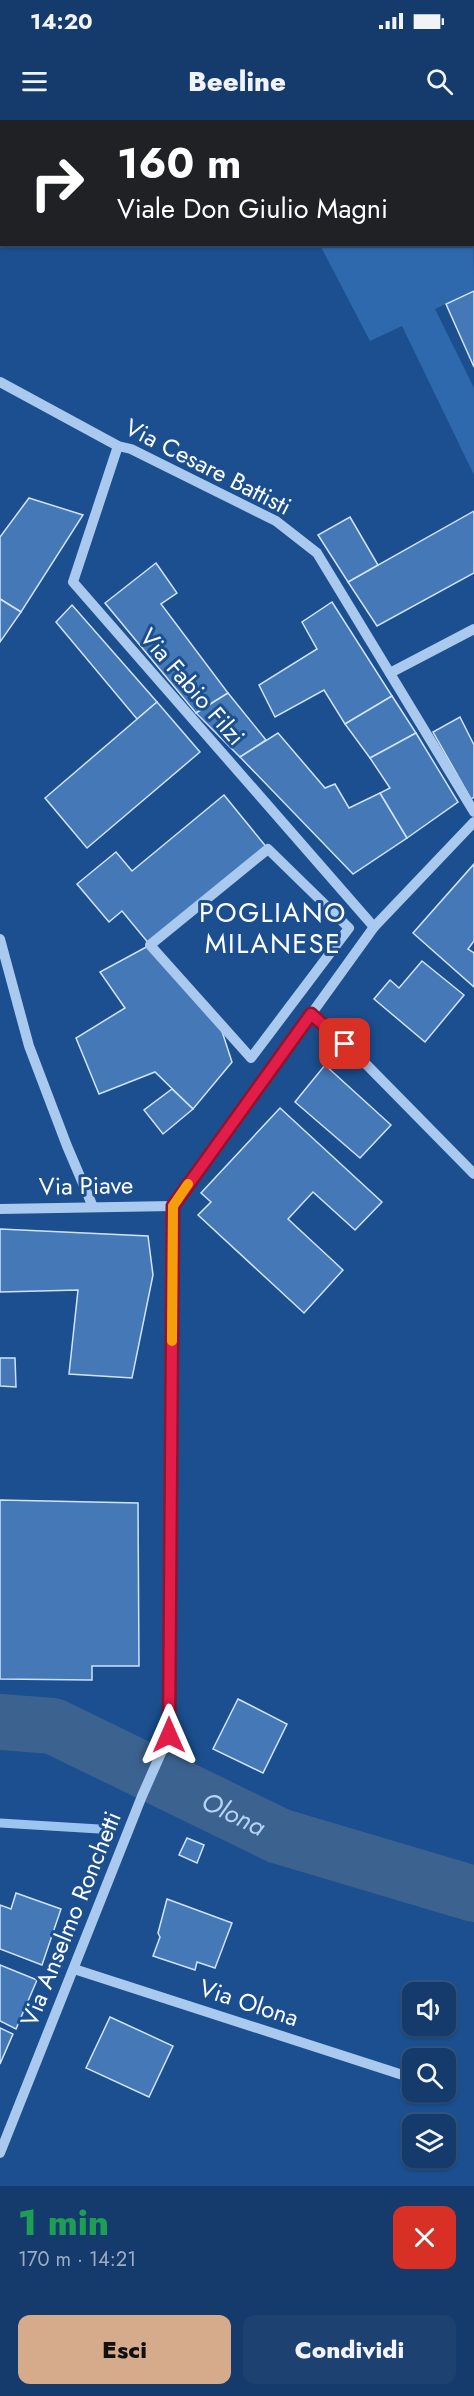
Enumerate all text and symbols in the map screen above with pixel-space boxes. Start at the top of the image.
text: 14:20 [30,5,93,37]
text: Beeline [188,62,286,101]
icon: menu [18,65,51,98]
icon: search [423,65,456,98]
text: 160 m [117,133,241,194]
icon: right [18,144,96,222]
text: Viale Don Giulio Magni [117,189,388,228]
street label: Via Cesare Battisti [119,410,298,524]
street label: Via Fabio Filzi [132,621,253,753]
district label: POGLIANO MILANESE [199,893,347,963]
pin [319,1018,370,1069]
icon: arrive [328,1027,361,1060]
street label: Via Piave [39,1167,133,1204]
position arrow [137,1703,201,1767]
water label: Olona [195,1782,273,1846]
street label: Via Anselmo Ronchetti [11,1806,130,2032]
street label: Via Olona [195,1970,303,2035]
map controls [402,1982,456,2168]
button: sound [402,1982,456,2036]
button: search [402,2048,456,2102]
button: layers [402,2114,456,2168]
text: 1 min [18,2196,109,2248]
button: close [393,2206,456,2269]
text: 170 m · 14:21 [18,2245,136,2274]
button: Esci [18,2315,231,2384]
button: Condividi [243,2315,456,2384]

